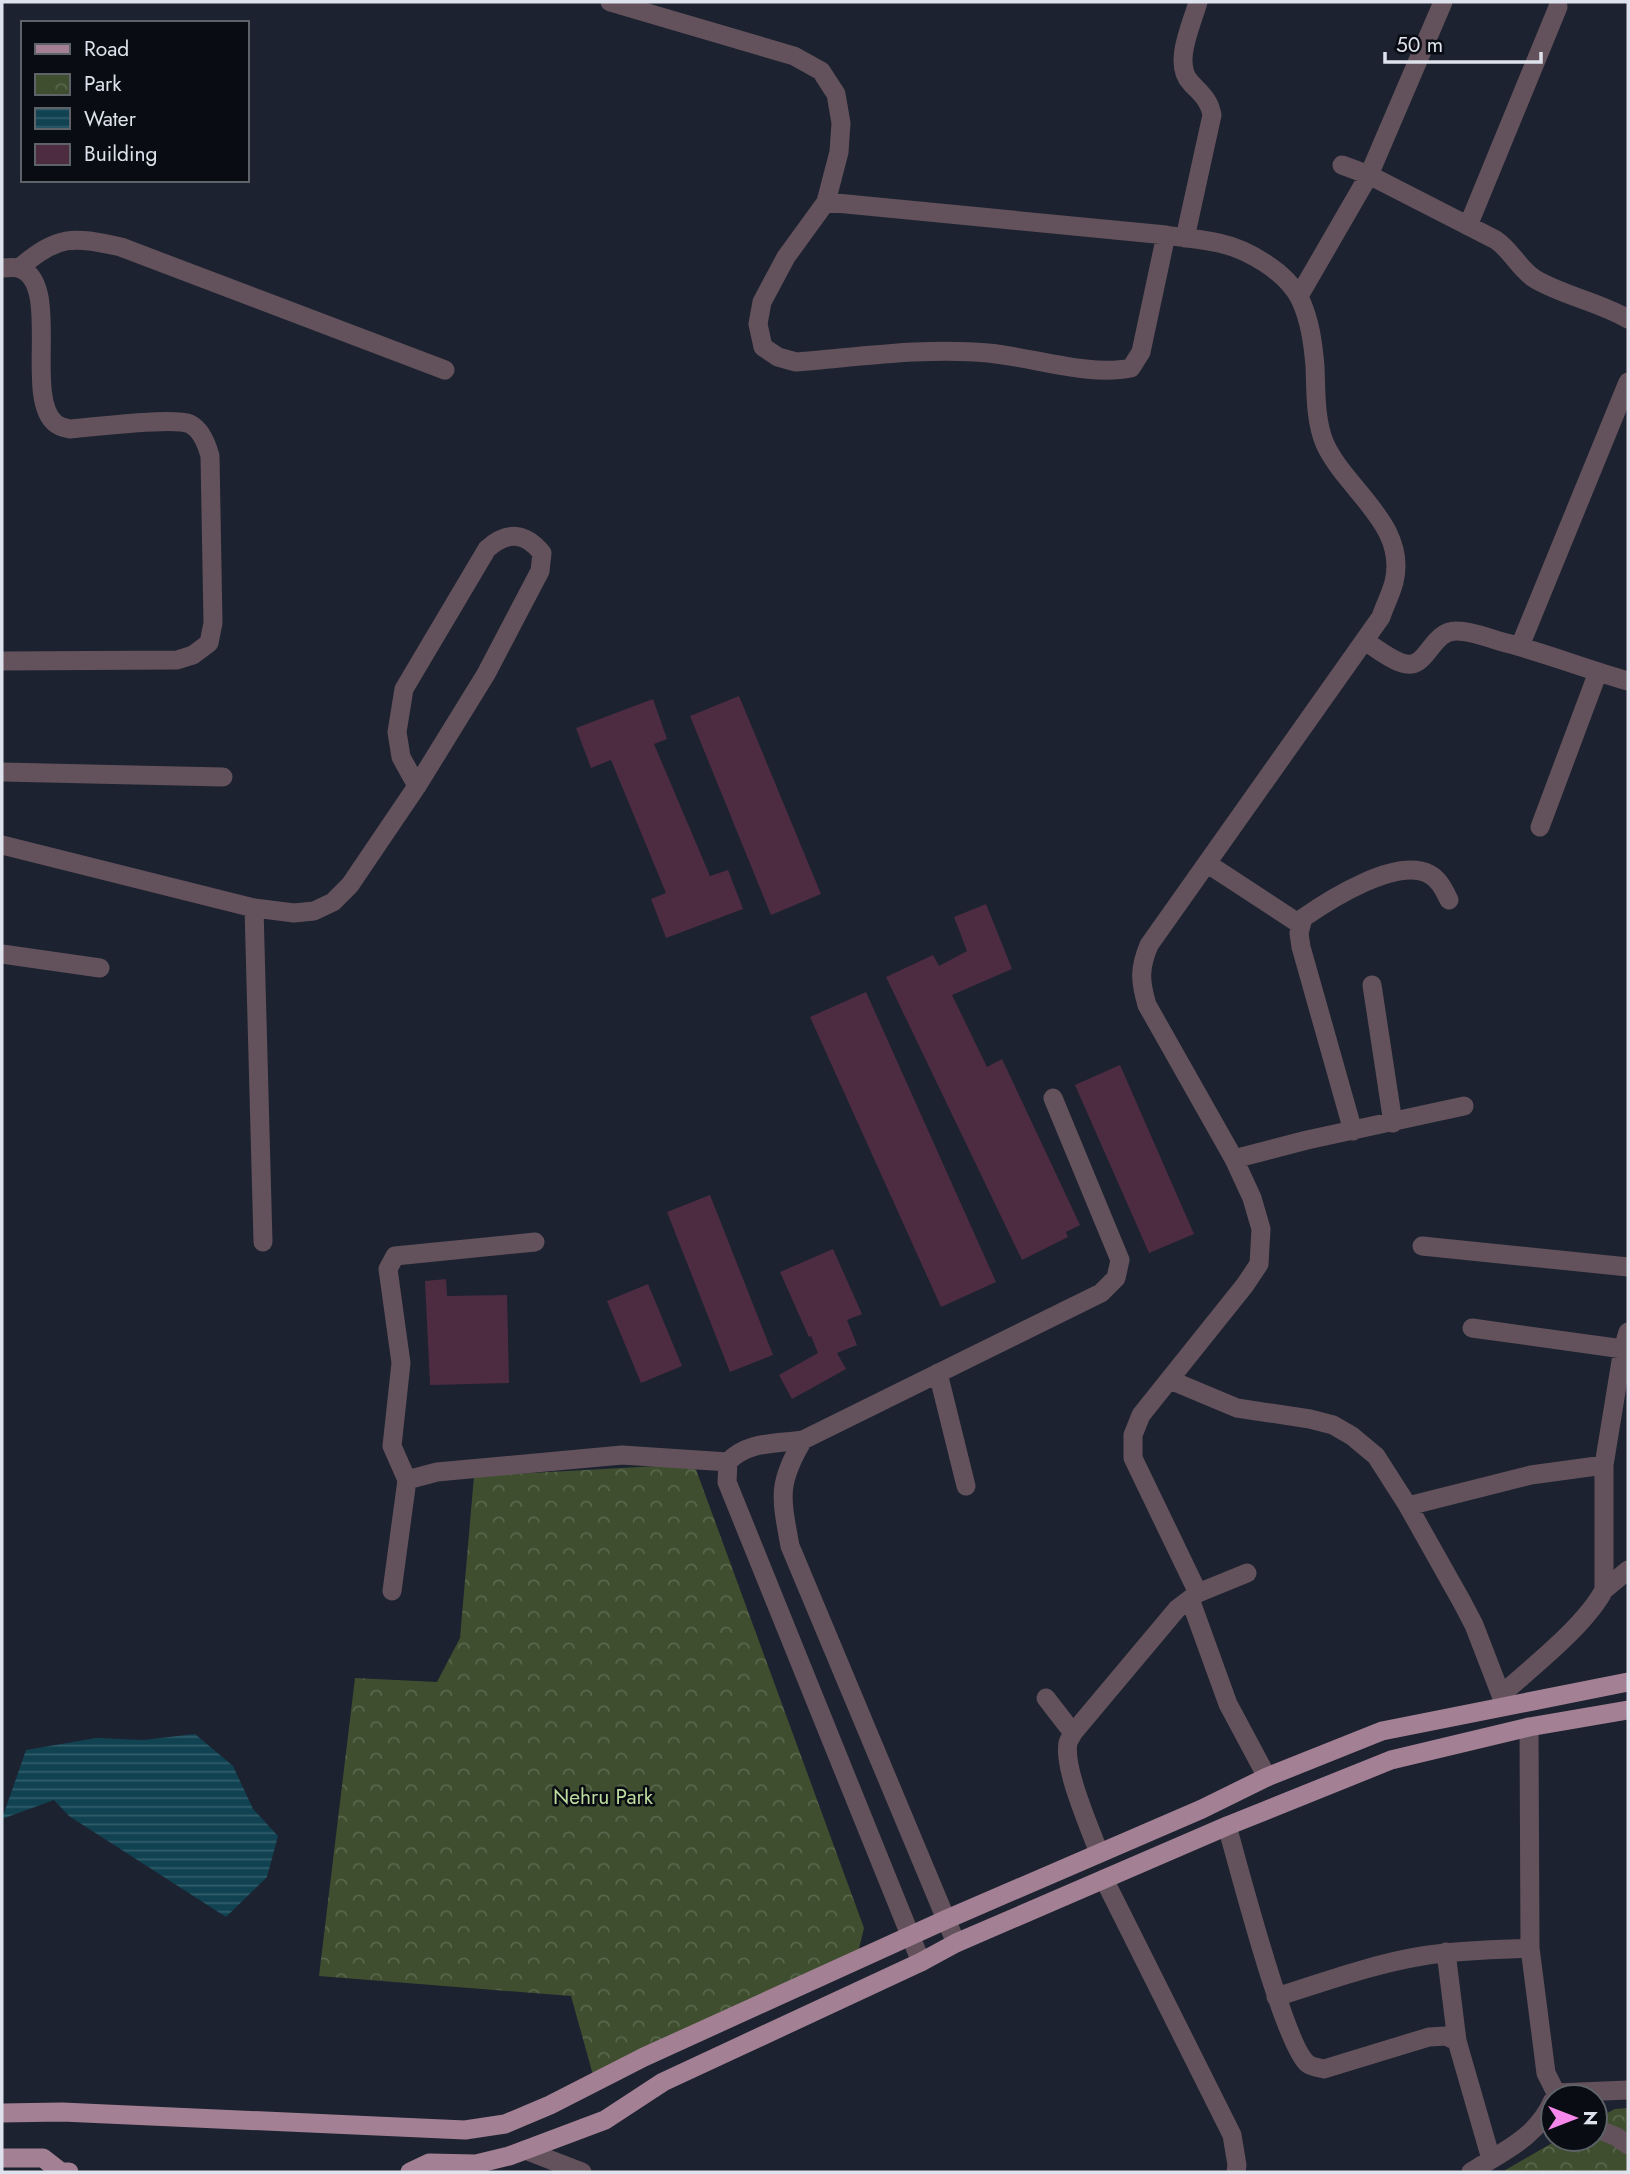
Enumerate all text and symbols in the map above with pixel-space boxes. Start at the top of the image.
legend [21,21,248,182]
scale bar [1385,21,1541,65]
text: 50 m [1396,30,1443,60]
text: Road [84,34,129,64]
text: Park [84,69,122,99]
text: Water [84,104,137,134]
text: Building [84,139,157,169]
park label: Nehru Park [553,1782,654,1812]
north arrow [1539,2083,1609,2153]
text: N [1577,2110,1604,2126]

